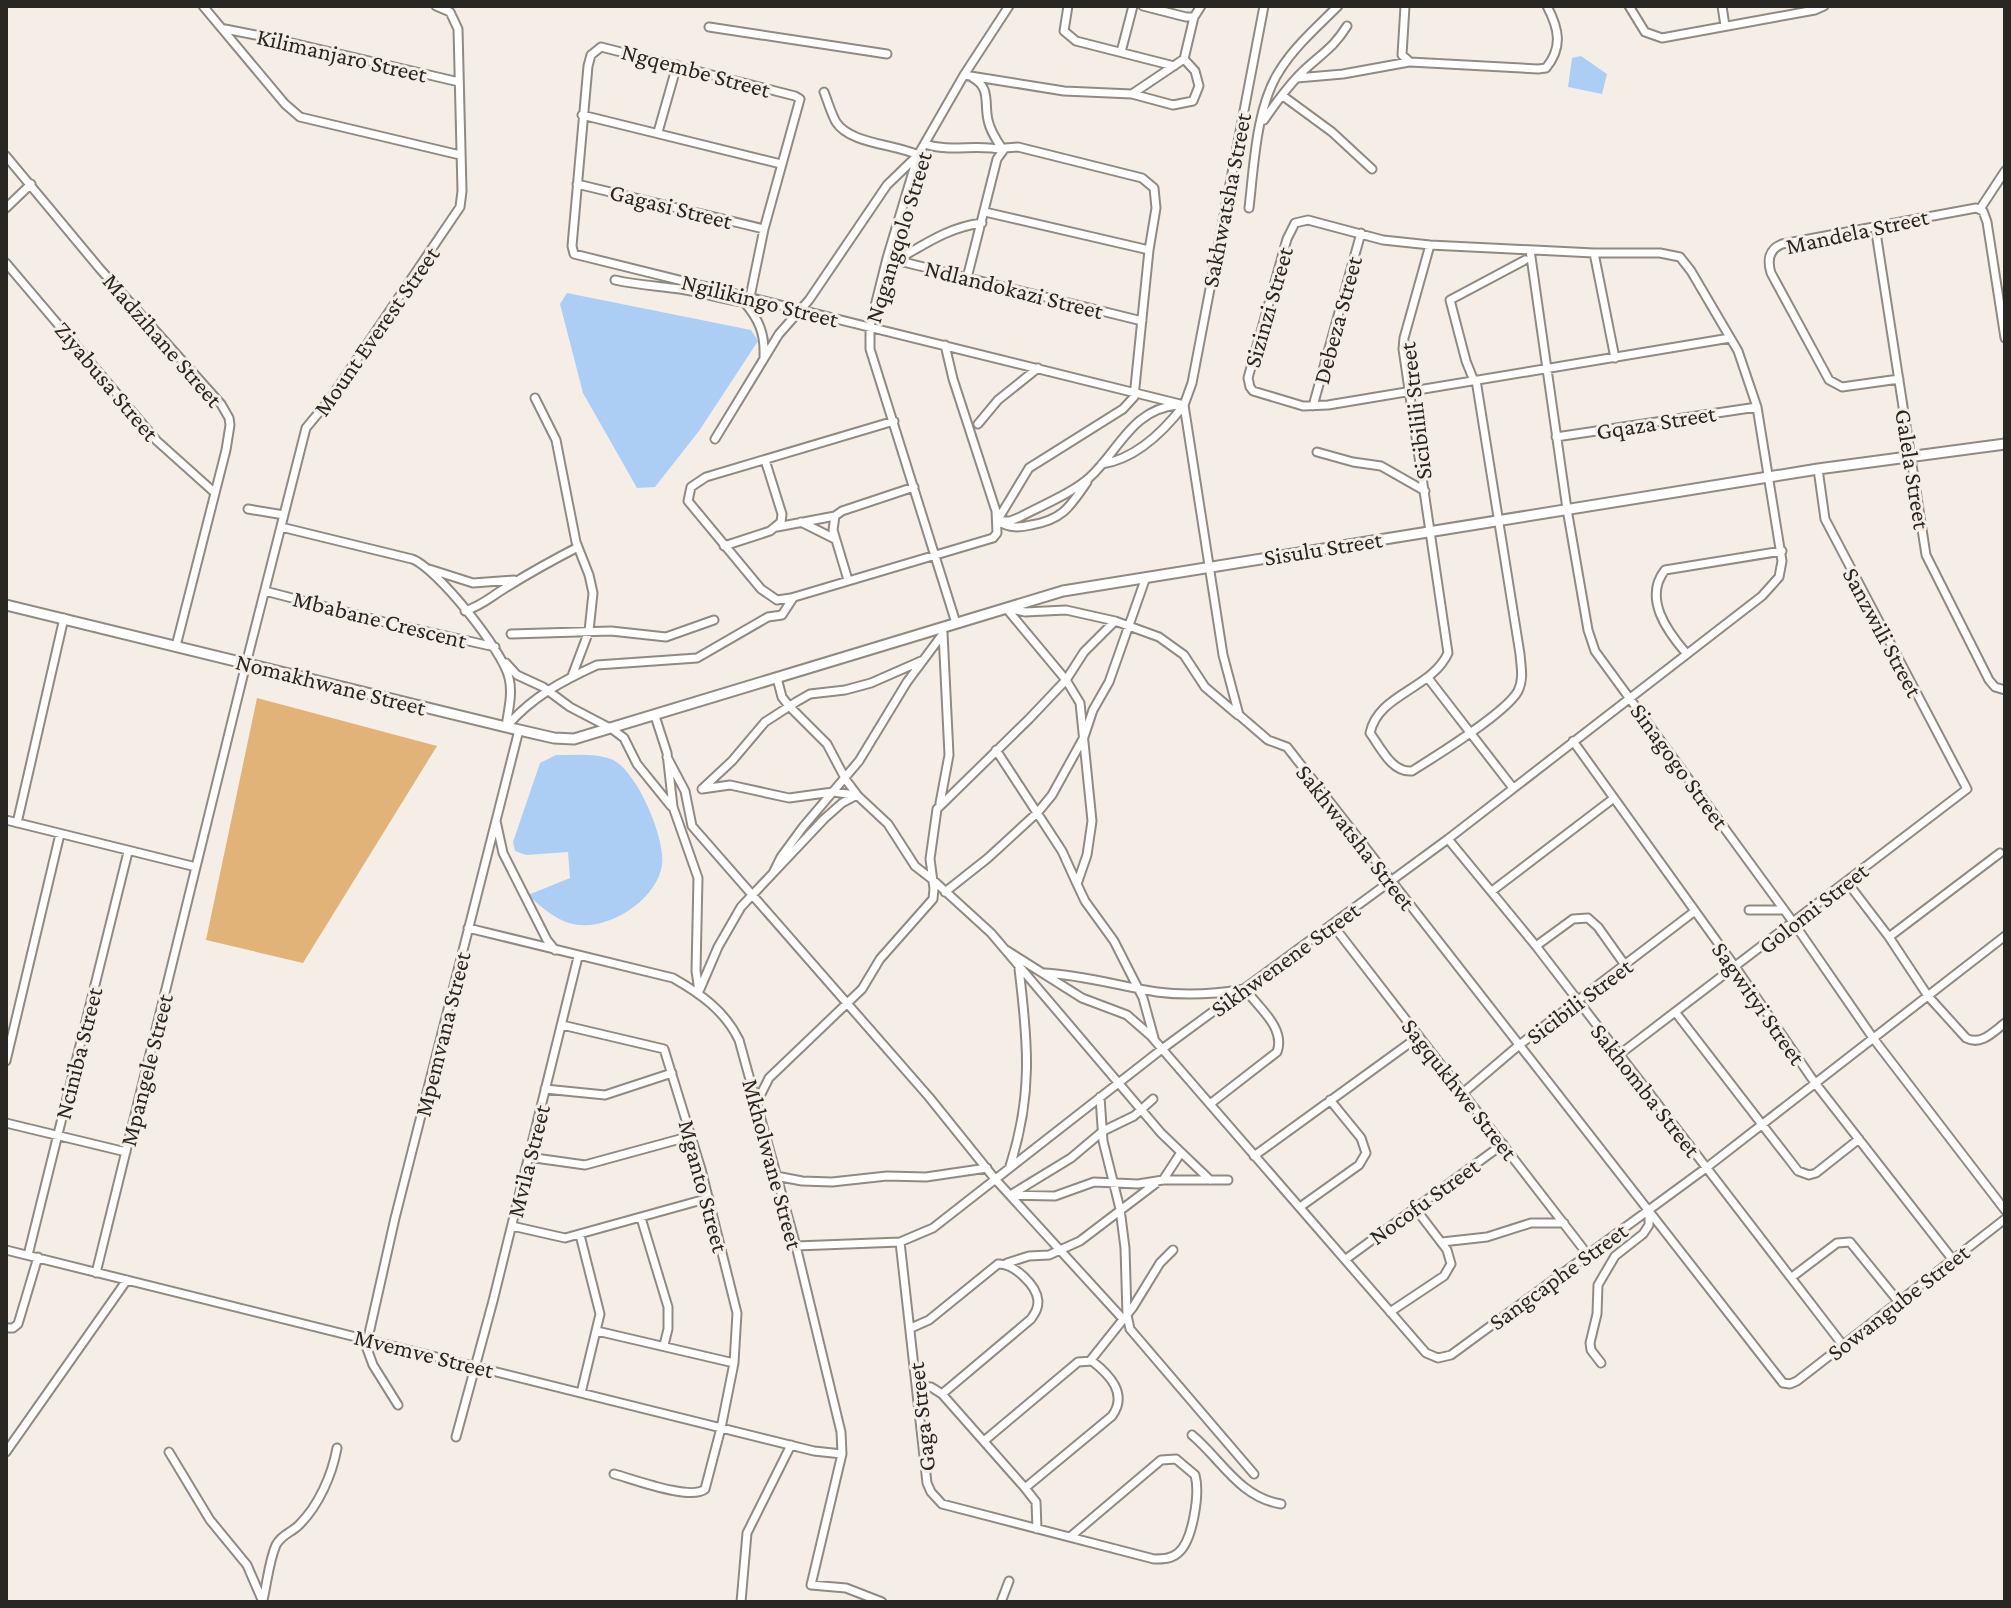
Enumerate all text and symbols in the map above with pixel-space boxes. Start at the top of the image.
street label: Kilimanjaro Street [254,22,431,88]
street label: Ngqembe Street [619,37,774,103]
street label: Sakhwatsha Street [1196,109,1256,289]
street label: Nqgangqolo Street [859,147,937,326]
street label: Gagasi Street [607,178,736,235]
street label: Mandela Street [1783,202,1932,259]
street label: Mount Everest Street [307,240,445,421]
street label: Sizinzi Street [1238,243,1298,370]
street label: Debeza Street [1307,252,1367,387]
street label: Ndlandokazi Street [922,254,1107,324]
street label: Ngilikingo Street [679,267,842,333]
street label: Madzihane Street [98,268,229,413]
street label: Ziyabusa Street [49,316,165,447]
street label: Sicibilili Street [1393,340,1437,481]
street label: Gqaza Street [1594,399,1719,445]
street label: Galela Street [1890,407,1936,532]
street label: Sisulu Street [1262,525,1385,571]
street label: Sanzwili Street [1838,563,1929,702]
street label: Mbabane Crescent [290,584,471,654]
street label: Nomakhwane Street [233,647,430,721]
street label: Sinagogo Street [1625,698,1735,835]
street label: Sakhwatsha Street [1291,759,1422,916]
street label: Golomi Street [1753,856,1874,959]
street label: Sikhwenene Street [1205,895,1366,1022]
street label: Sagwityi Street [1707,936,1812,1071]
street label: Mpemvana Street [408,948,476,1119]
street label: Sicibili Street [1521,952,1638,1050]
street label: Nciniba Street [49,983,108,1122]
street label: Mpangele Street [114,990,178,1149]
street label: Sagqukhwe Street [1396,1013,1524,1166]
street label: Sakhomba Street [1585,1018,1707,1163]
street label: Mkholwane Street [737,1076,809,1253]
street label: Mvila Street [501,1101,555,1220]
street label: Mganto Street [673,1117,735,1256]
street label: Nocofu Street [1364,1151,1485,1250]
street label: Sangcaphe Street [1484,1216,1633,1335]
street label: Sowangube Street [1822,1238,1975,1366]
street label: Mvemve Street [352,1323,498,1384]
street label: Gaga Street [902,1360,940,1473]

